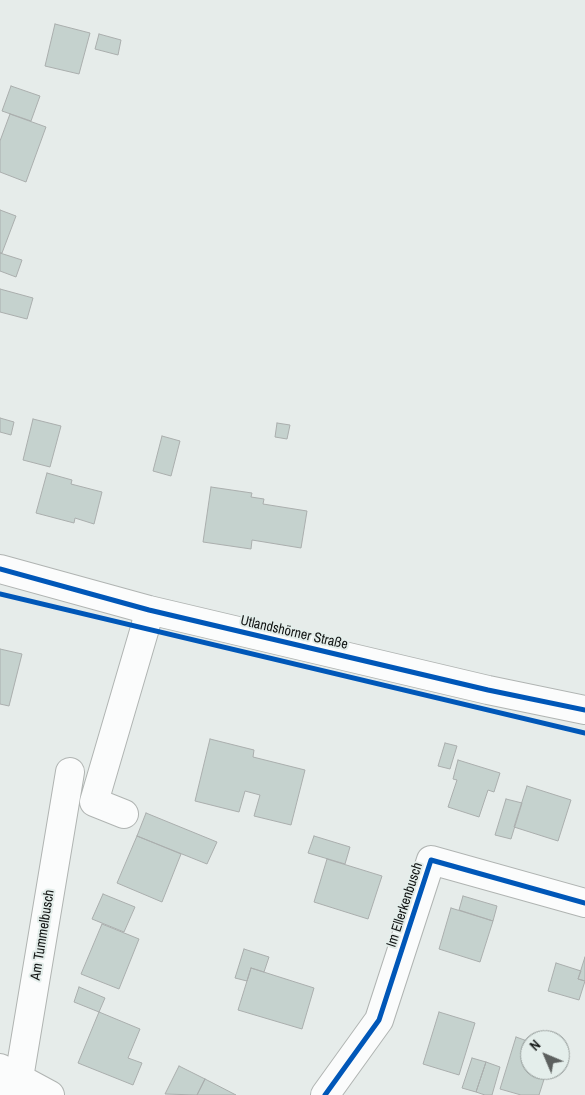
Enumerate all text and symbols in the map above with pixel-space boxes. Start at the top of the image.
street label: Utlandshörner Straße [239,612,349,654]
street label: Im Ellerkenbusch [383,861,427,949]
street label: Am Tummelbusch [28,888,58,982]
north arrow [520,1030,570,1080]
text: N [526,1036,544,1054]

